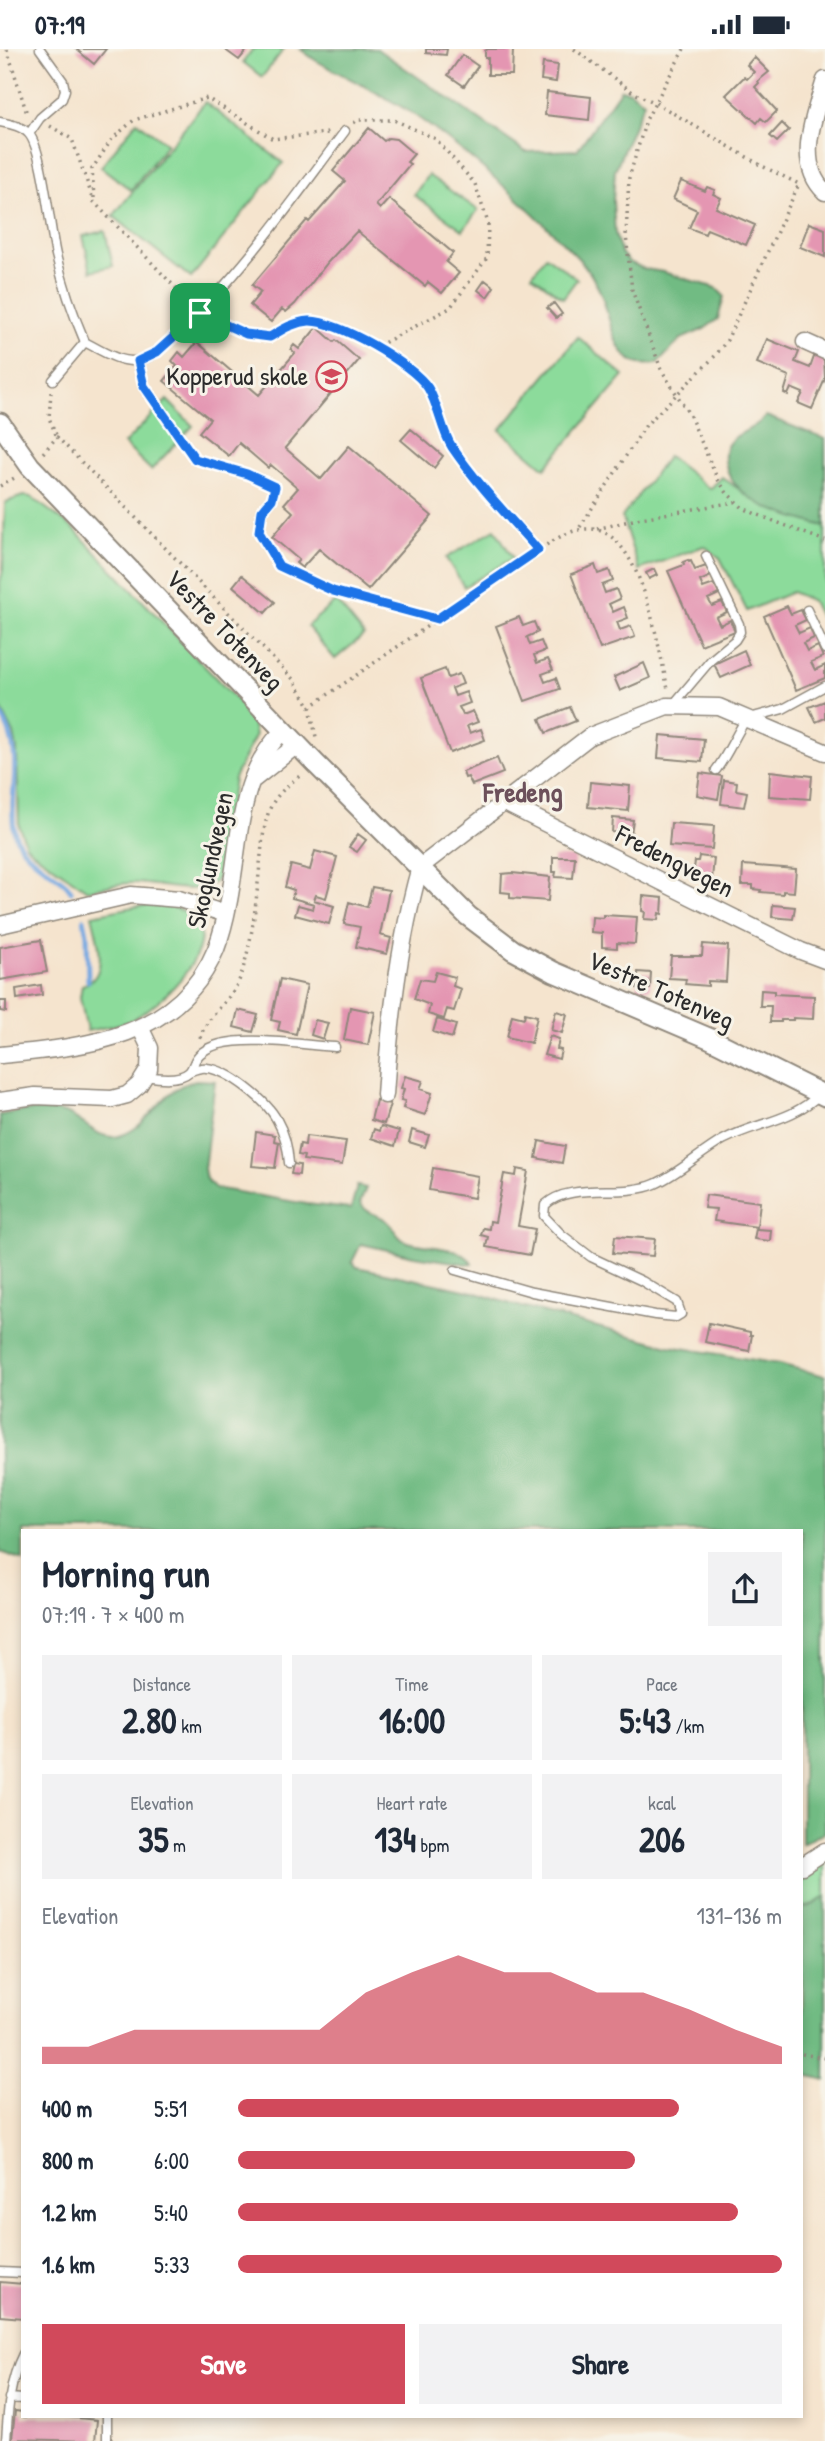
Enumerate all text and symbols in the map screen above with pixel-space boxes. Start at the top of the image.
text: 07:19 [35,7,85,42]
pin [170,283,230,343]
icon: arrive [181,294,219,332]
place label: Kopperud skole [166,358,308,393]
school or university icon: Kopperud skole [314,359,348,393]
street label: Vestre Totenveg [158,561,292,698]
district label: Fredeng [482,773,563,812]
street label: Skoglundvegen [178,789,241,931]
street label: Fredengvegen [609,815,740,905]
street label: Vestre Totenveg [583,942,740,1037]
text: Morning run [42,1547,210,1599]
button: share [708,1552,782,1626]
text: 07:19 · 7 × 400 m [42,1599,184,1630]
text: Distance [133,1671,191,1697]
text: Time [395,1671,429,1697]
text: Pace [646,1671,678,1697]
text: 2.80 [122,1697,177,1744]
text: 16:00 [379,1697,445,1744]
text: 5:43 [620,1697,671,1744]
text: km [177,1713,202,1739]
text: /km [671,1713,704,1739]
text: Elevation [130,1790,194,1816]
text: Heart rate [377,1790,447,1816]
text: kcal [648,1790,676,1816]
text: 35 [138,1816,169,1863]
text: 134 [375,1816,416,1863]
text: 206 [639,1816,685,1863]
text: m [169,1832,186,1858]
text: bpm [416,1832,449,1858]
text: Elevation [42,1900,118,1931]
text: 131–136 m [697,1900,782,1931]
text: 400 m [42,2093,92,2124]
text: 5:51 [154,2093,187,2124]
text: 800 m [42,2145,94,2176]
text: 6:00 [154,2145,189,2176]
text: 1.2 km [42,2197,97,2228]
text: 5:40 [154,2197,188,2228]
text: 1.6 km [42,2249,95,2280]
text: 5:33 [154,2249,190,2280]
button: Save [42,2324,405,2404]
button: Share [419,2324,782,2404]

